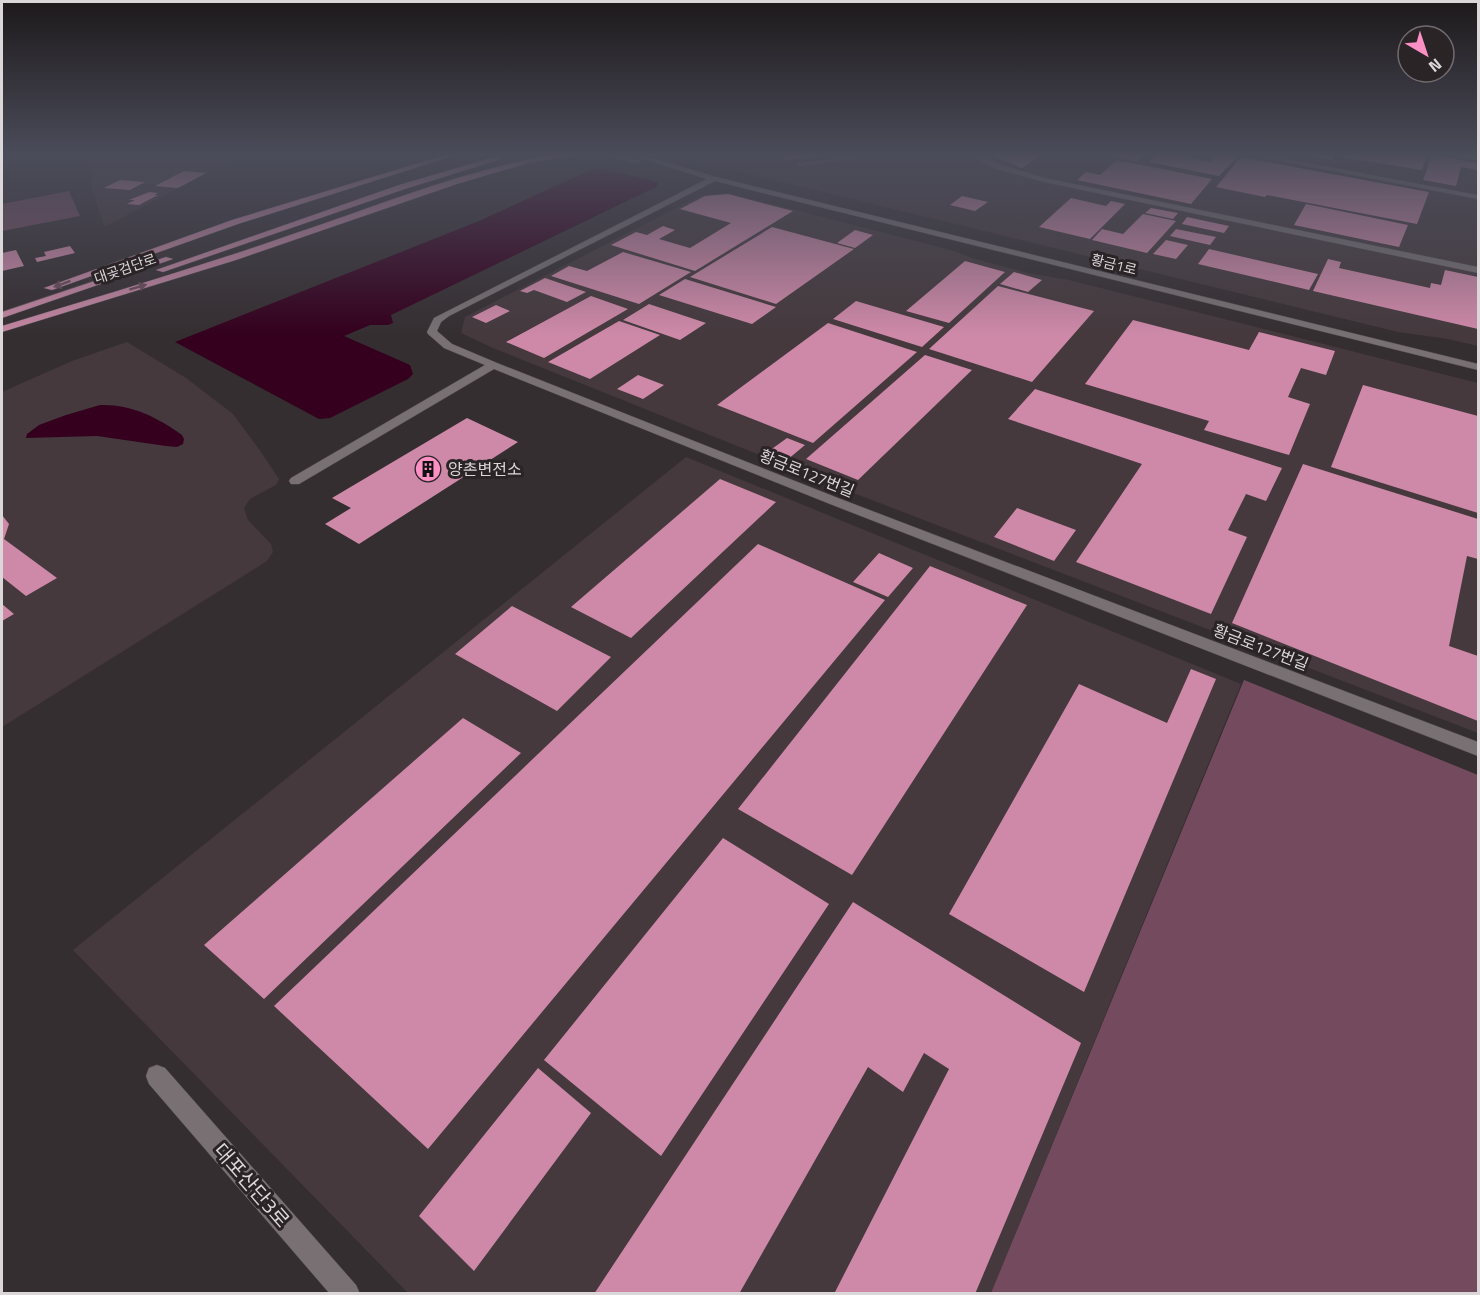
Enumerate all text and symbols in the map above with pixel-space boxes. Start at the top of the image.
north arrow [1396,24,1456,84]
text: N [1424,53,1447,78]
street label: 대곶검단로 [91,248,159,288]
street label: 황금1로 [1089,248,1139,280]
one-way arrow [53,279,71,289]
one-way arrow [129,282,147,291]
street label: 황금로127번길 [756,443,858,503]
building icon: 양촌변전소 [413,454,443,484]
place label: 양촌변전소 [448,457,522,481]
street label: 황금로127번길 [1210,618,1312,676]
street label: 대포산단3로 [206,1136,298,1234]

